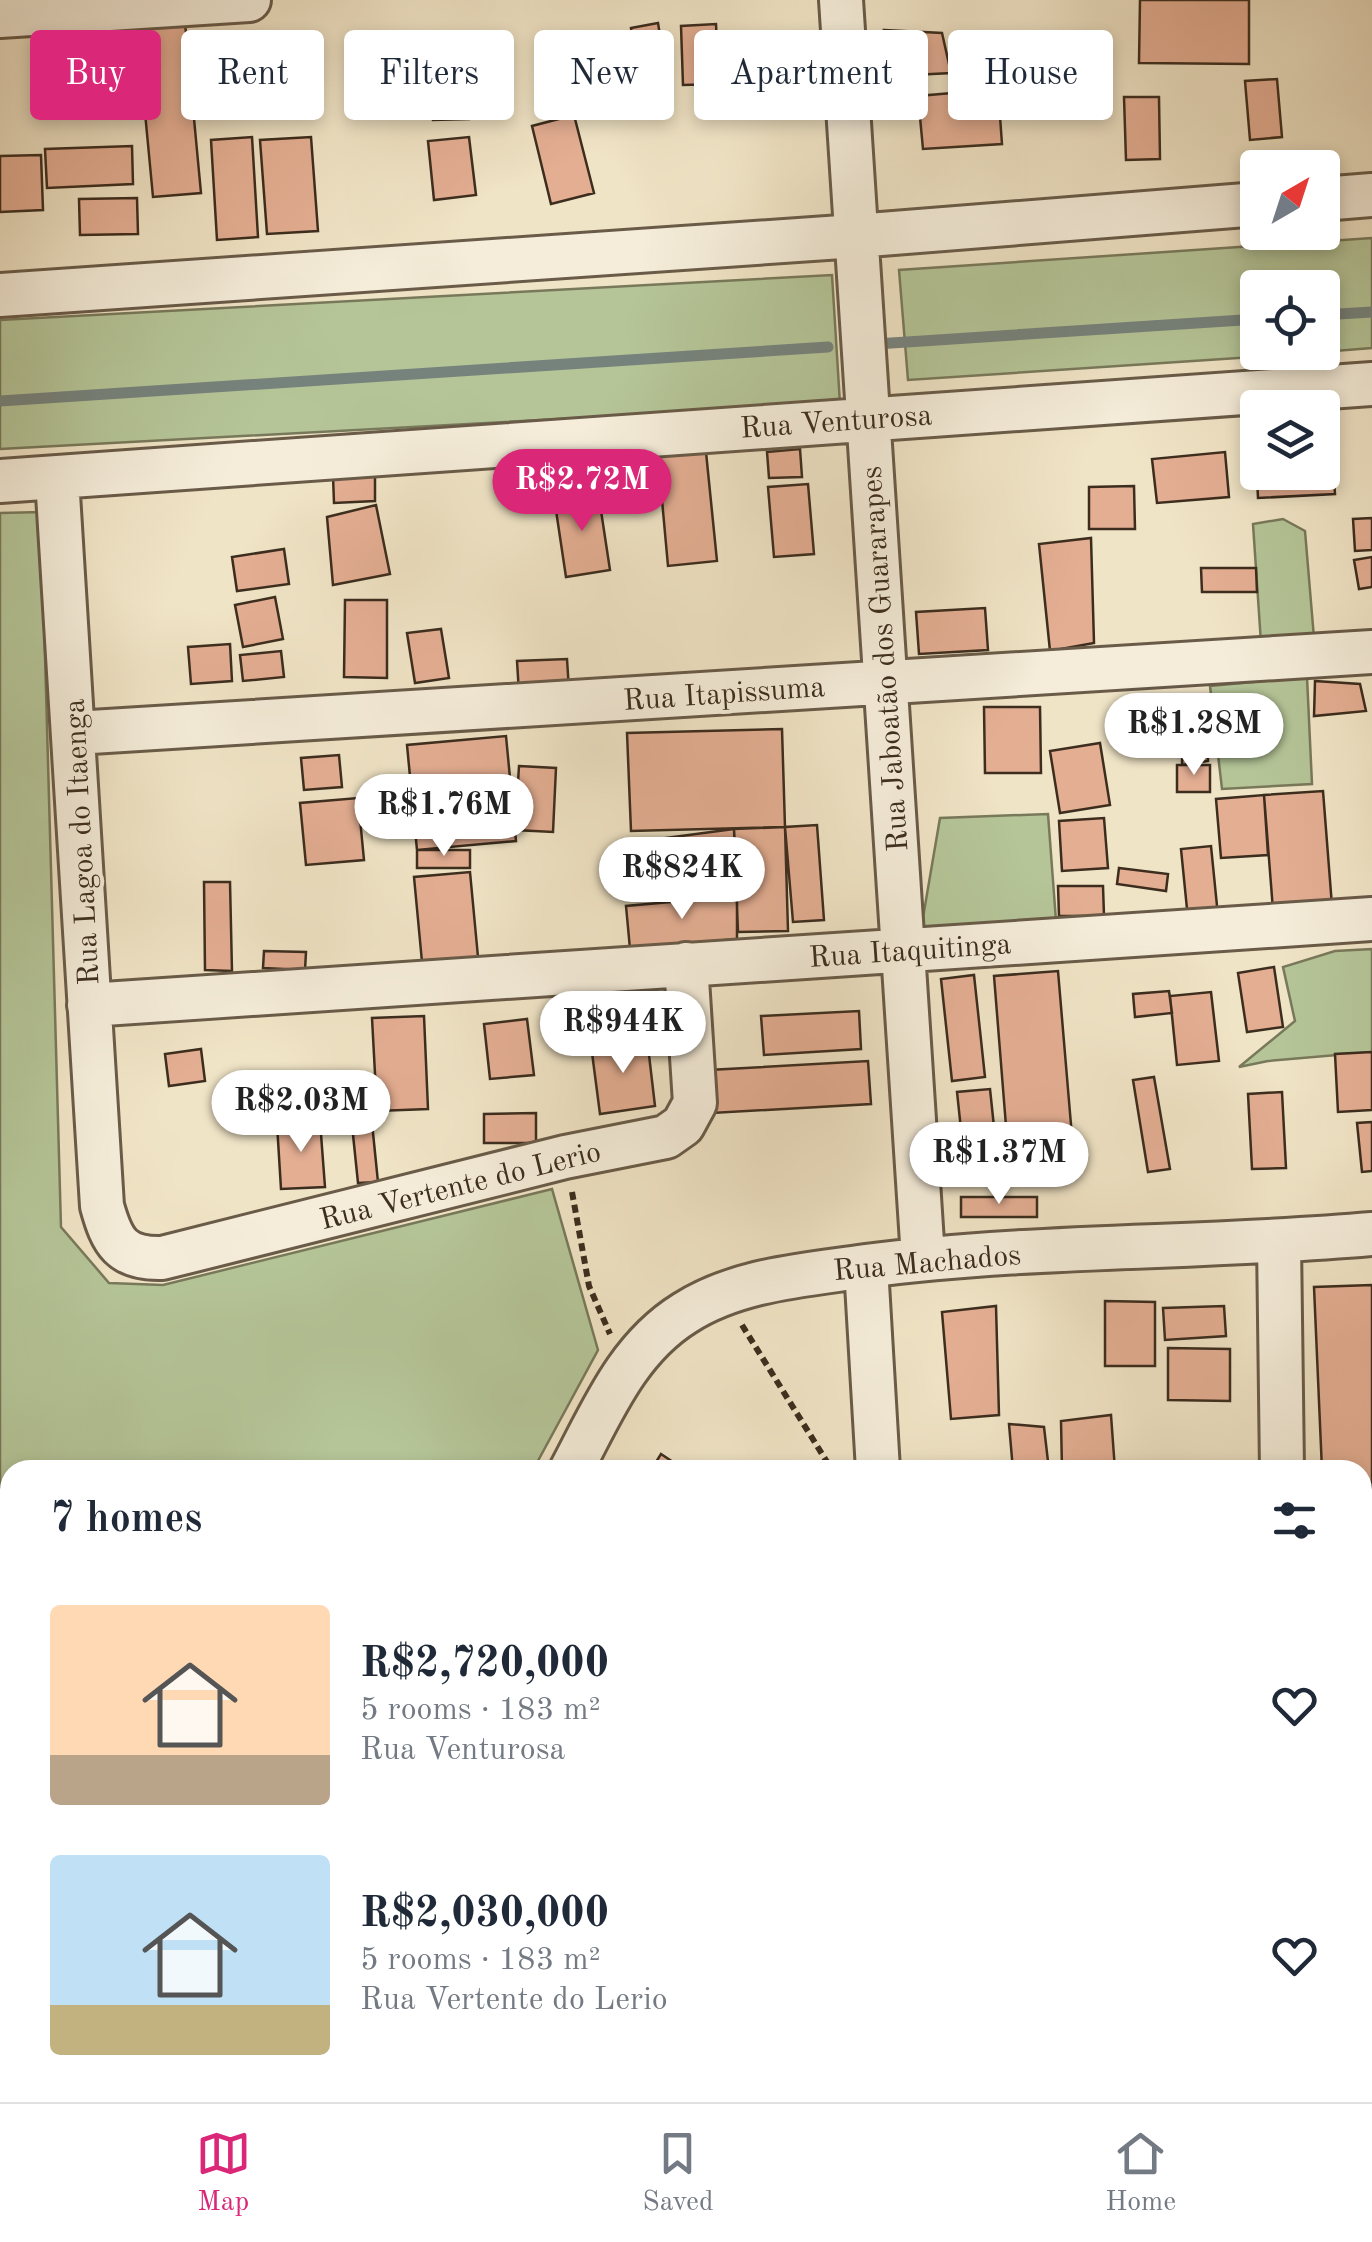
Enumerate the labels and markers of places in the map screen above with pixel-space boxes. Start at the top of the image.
pin: R$2.72M [490,449,674,534]
pin: R$1.28M [1102,693,1286,778]
pin: R$1.76M [352,774,536,859]
pin: R$824K [601,837,763,922]
pin: R$944K [542,991,704,1076]
pin: R$2.03M [209,1070,393,1155]
pin: R$1.37M [907,1122,1091,1207]

